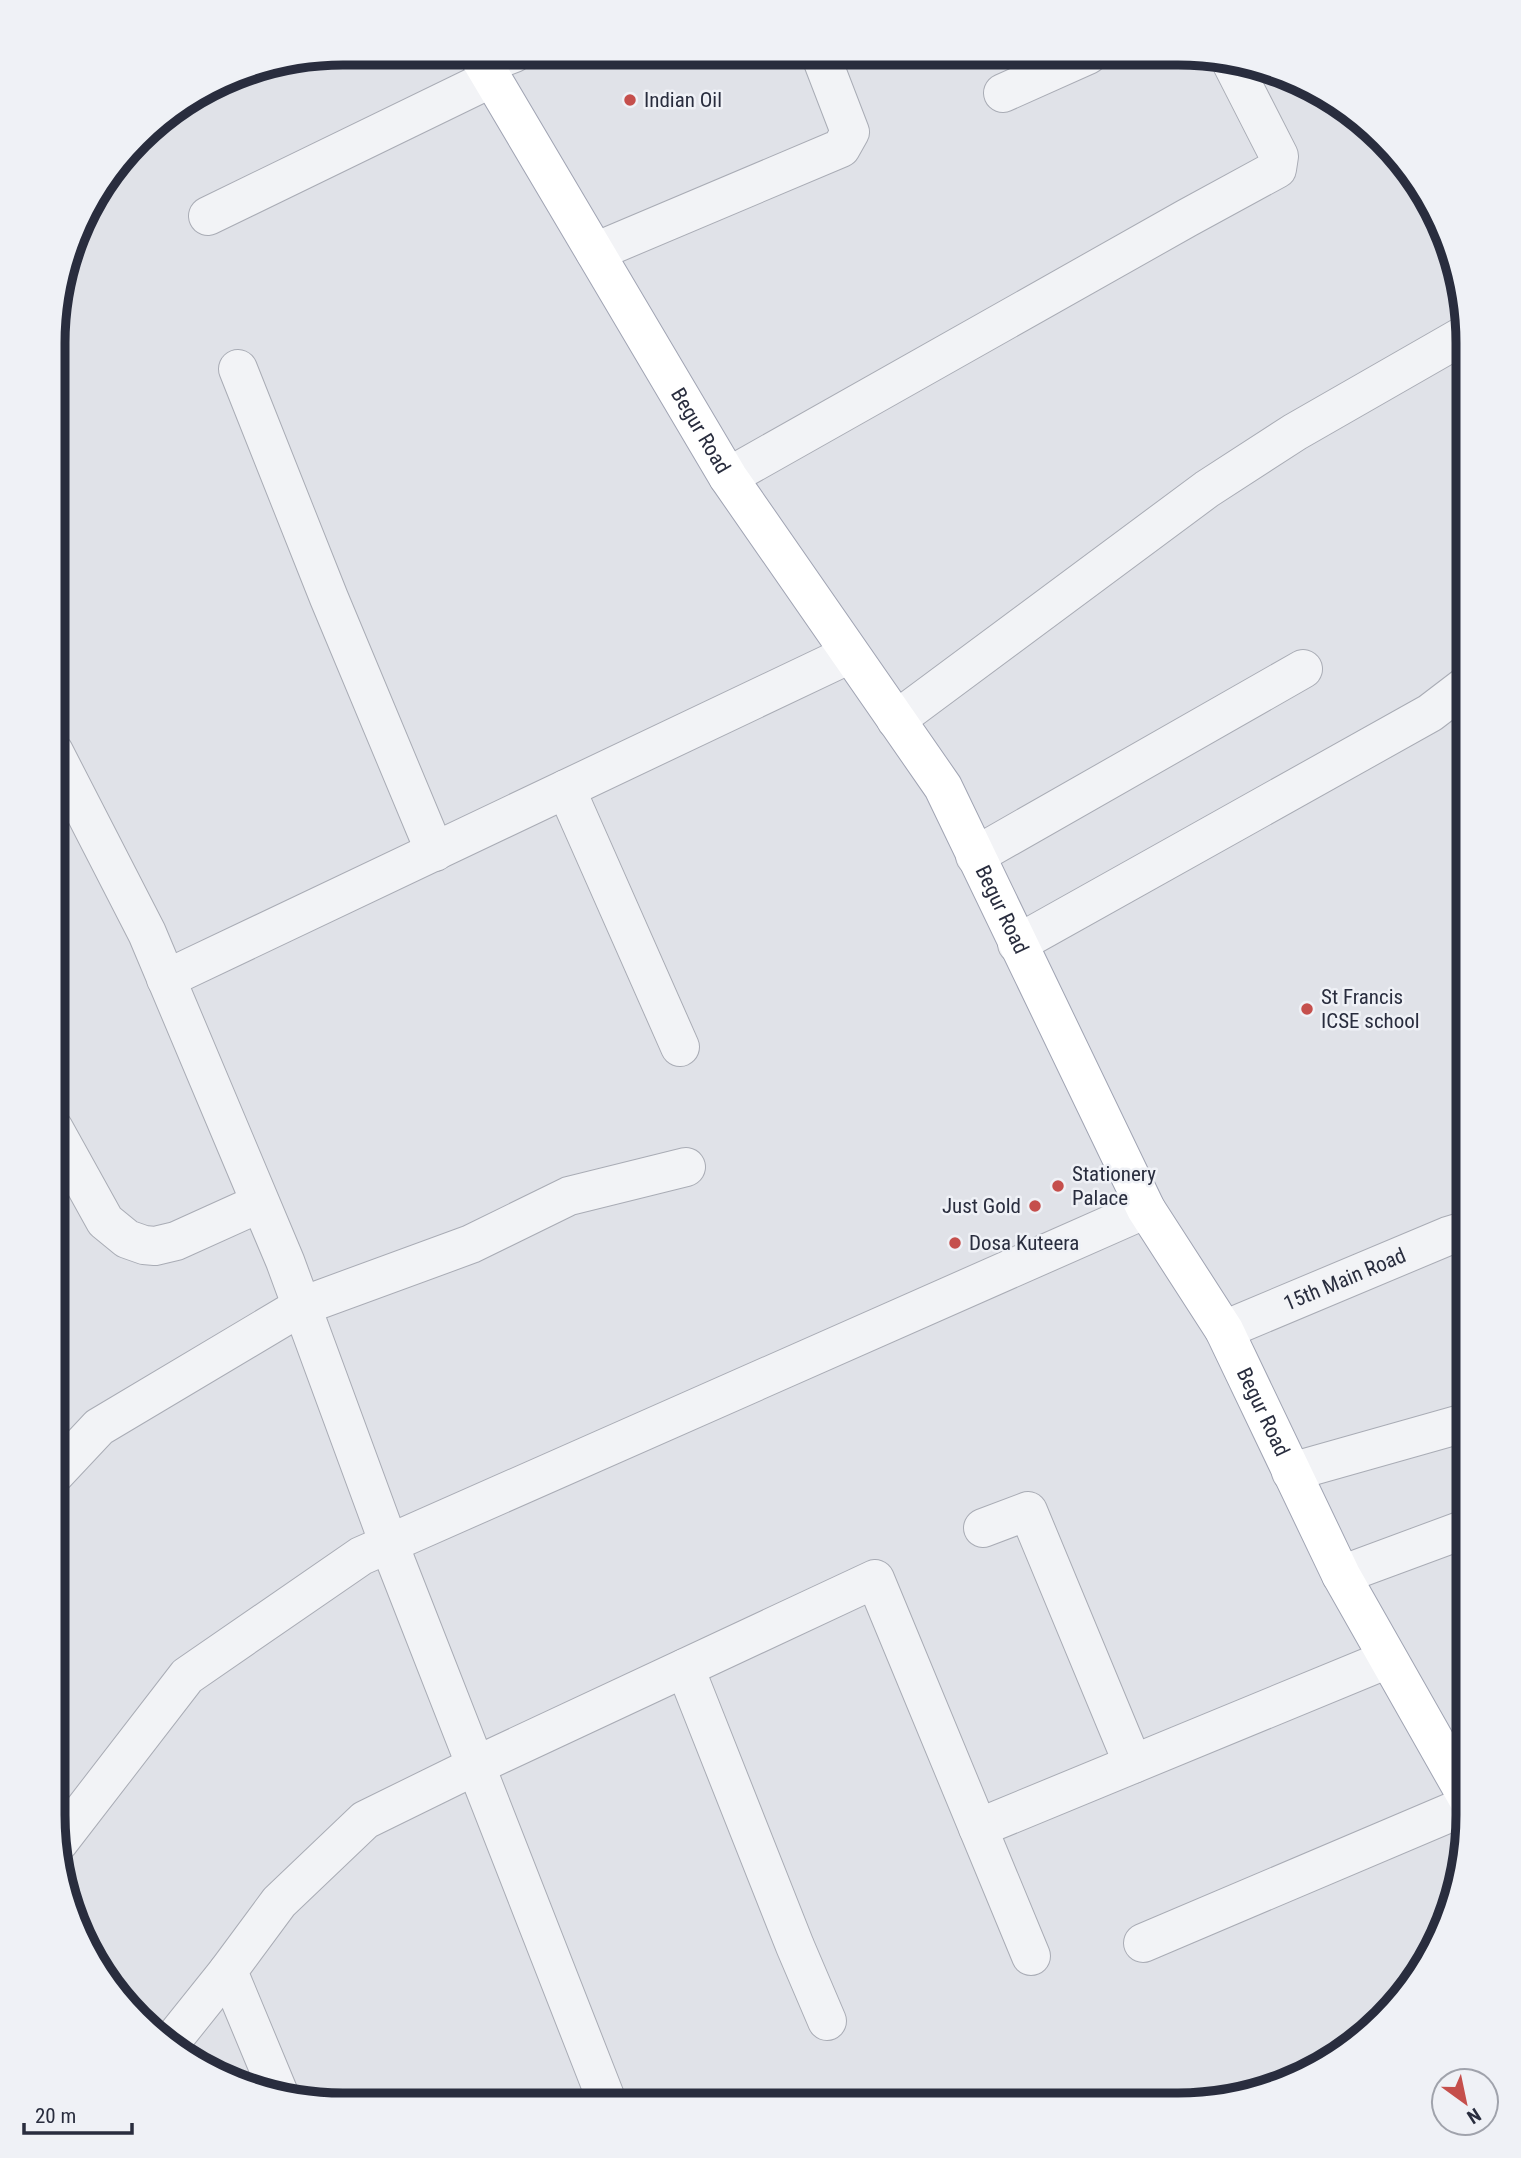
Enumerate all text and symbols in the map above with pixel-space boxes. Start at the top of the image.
place label: Indian Oil [644,88,722,112]
marker: Indian Oil [622,92,638,108]
street label: Begur Road [666,384,735,478]
street label: Begur Road [971,861,1033,958]
place label: St Francis ICSE school [1321,985,1420,1033]
marker: St Francis ICSE school [1299,1001,1315,1017]
place label: Stationery Palace [1072,1162,1156,1210]
marker: Stationery Palace [1050,1178,1066,1194]
place label: Just Gold [942,1194,1021,1218]
marker: Just Gold [1027,1198,1043,1214]
place label: Dosa Kuteera [969,1231,1079,1255]
marker: Dosa Kuteera [947,1235,963,1251]
street label: 15th Main Road [1280,1243,1409,1316]
street label: Begur Road [1232,1364,1294,1460]
north arrow [1430,2067,1500,2137]
scale bar [24,2092,133,2136]
text: N [1463,2103,1485,2129]
text: 20 m [35,2104,76,2128]

